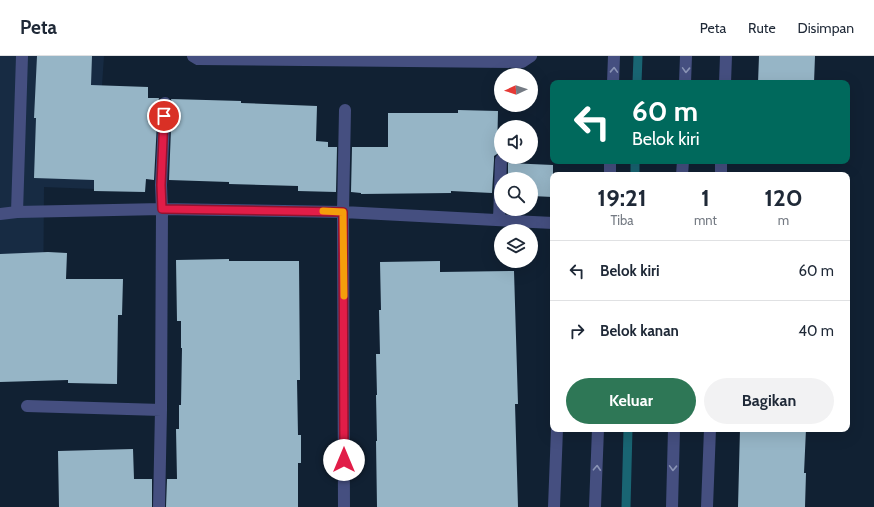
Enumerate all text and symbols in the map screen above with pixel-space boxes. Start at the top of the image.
text: Peta [20,16,57,39]
text: Peta [700,19,726,37]
text: Rute [748,19,776,37]
text: Disimpan [798,19,854,37]
one-way arrow [610,66,618,72]
one-way arrow [682,67,690,73]
north arrow [494,68,538,112]
map controls [494,68,538,268]
text: 60 m [632,94,698,128]
icon: left [566,96,618,148]
pin [147,99,181,133]
icon: arrive [153,105,175,127]
button: sound [494,120,538,164]
text: Belok kiri [632,128,700,150]
button: search [494,172,538,216]
text: 19:21 [597,183,647,212]
text: 1 [701,183,710,212]
text: 120 [764,183,803,212]
text: Tiba [610,212,633,228]
text: mnt [694,212,717,228]
text: m [778,212,789,228]
button: layers [494,224,538,268]
icon: left [566,260,588,282]
text: Belok kiri [600,262,660,280]
text: 60 m [798,262,834,280]
icon: right [566,320,588,342]
text: Belok kanan [600,322,679,340]
text: 40 m [798,322,834,340]
button: Keluar [566,378,696,424]
button: Bagikan [704,378,834,424]
position arrow [323,439,365,481]
one-way arrow [592,465,601,471]
one-way arrow [669,465,677,471]

